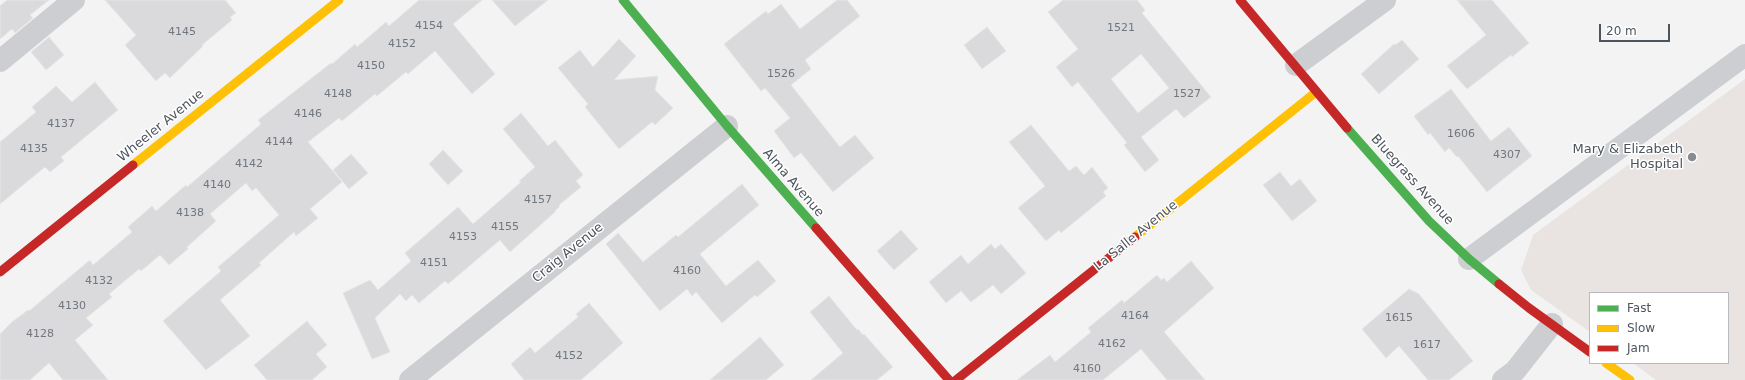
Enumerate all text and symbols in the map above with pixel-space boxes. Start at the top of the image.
scale bar [1601,16,1672,42]
house number: 4154 [415,19,443,33]
house number: 1521 [1107,21,1135,35]
text: 20 m [1606,24,1637,38]
house number: 4145 [168,25,196,39]
house number: 4152 [388,37,416,51]
house number: 4150 [357,59,385,73]
house number: 1526 [767,67,795,81]
street label: Wheeler Avenue [115,86,207,166]
house number: 4148 [324,87,352,101]
house number: 1527 [1173,87,1201,101]
house number: 4146 [294,107,322,121]
house number: 4137 [47,117,75,131]
house number: 1606 [1447,127,1475,141]
street label: Bluegrass Avenue [1367,132,1457,228]
house number: 4144 [265,135,293,149]
house number: 4135 [20,142,48,156]
place label: Mary & Elizabeth Hospital [1573,142,1683,173]
street label: Alma Avenue [759,146,827,220]
house number: 4307 [1493,148,1521,162]
marker: Mary & Elizabeth Hospital [1686,151,1698,163]
house number: 4142 [235,157,263,171]
house number: 4140 [203,178,231,192]
house number: 4157 [524,193,552,207]
street label: La Salle Avenue [1091,197,1181,275]
house number: 4138 [176,206,204,220]
house number: 4155 [491,220,519,234]
street label: Craig Avenue [529,220,607,286]
house number: 4153 [449,230,477,244]
house number: 4151 [420,256,448,270]
house number: 4160 [673,264,701,278]
house number: 4132 [85,274,113,288]
legend [1589,292,1729,364]
house number: 4130 [58,299,86,313]
text: Fast [1627,301,1651,315]
house number: 4164 [1121,309,1149,323]
house number: 1615 [1385,311,1413,325]
text: Slow [1627,321,1655,335]
house number: 4128 [26,327,54,341]
house number: 4162 [1098,337,1126,351]
house number: 1617 [1413,338,1441,352]
text: Jam [1627,341,1650,355]
house number: 4152 [555,349,583,363]
house number: 4160 [1073,362,1101,376]

